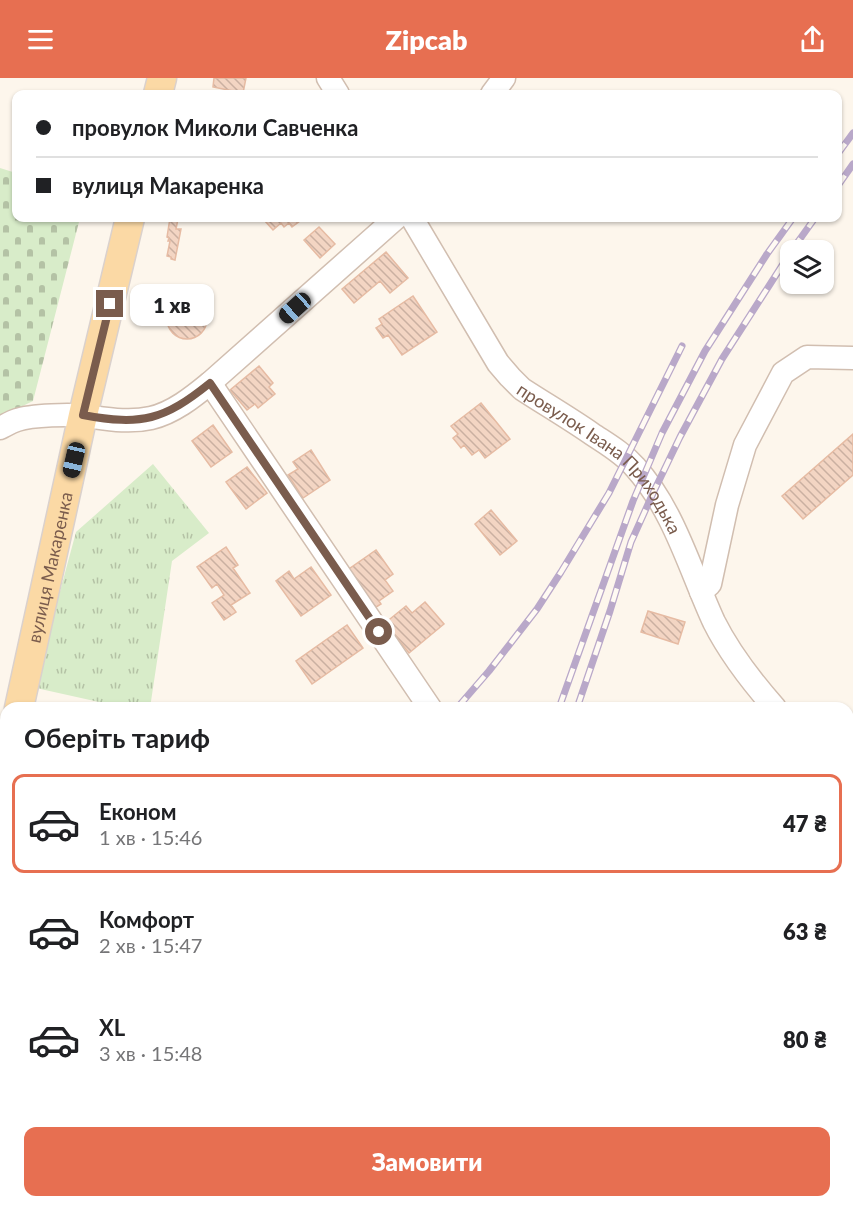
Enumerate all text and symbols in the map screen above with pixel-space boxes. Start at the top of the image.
icon: menu [24,23,57,56]
text: Zipcab [386,23,467,56]
icon: share [796,23,829,56]
text: провулок Миколи Савченка [72,114,358,141]
text: вулиця Макаренка [72,172,264,199]
map controls [780,240,834,294]
button: layers [780,240,834,294]
callout: 1 хв [131,283,215,325]
car [276,289,314,327]
route end [96,290,123,317]
text: 1 хв [153,293,191,317]
street label: провулок Івана Приходька [513,378,686,537]
car [61,440,87,480]
street label: вулиця Макаренка [23,490,77,645]
route start [365,618,392,645]
text: Оберіть тариф [24,721,210,754]
icon: car [27,797,81,851]
text: Економ [99,798,177,825]
text: 47 ₴ [783,810,827,837]
text: 1 хв · 15:46 [99,825,202,849]
icon: car [27,905,81,959]
text: Комфорт [99,906,194,933]
text: 63 ₴ [783,918,827,945]
text: 2 хв · 15:47 [99,933,202,957]
icon: car [27,1013,81,1067]
text: XL [99,1014,125,1041]
text: 80 ₴ [783,1026,827,1053]
text: 3 хв · 15:48 [99,1041,202,1065]
button: Замовити [24,1127,830,1196]

